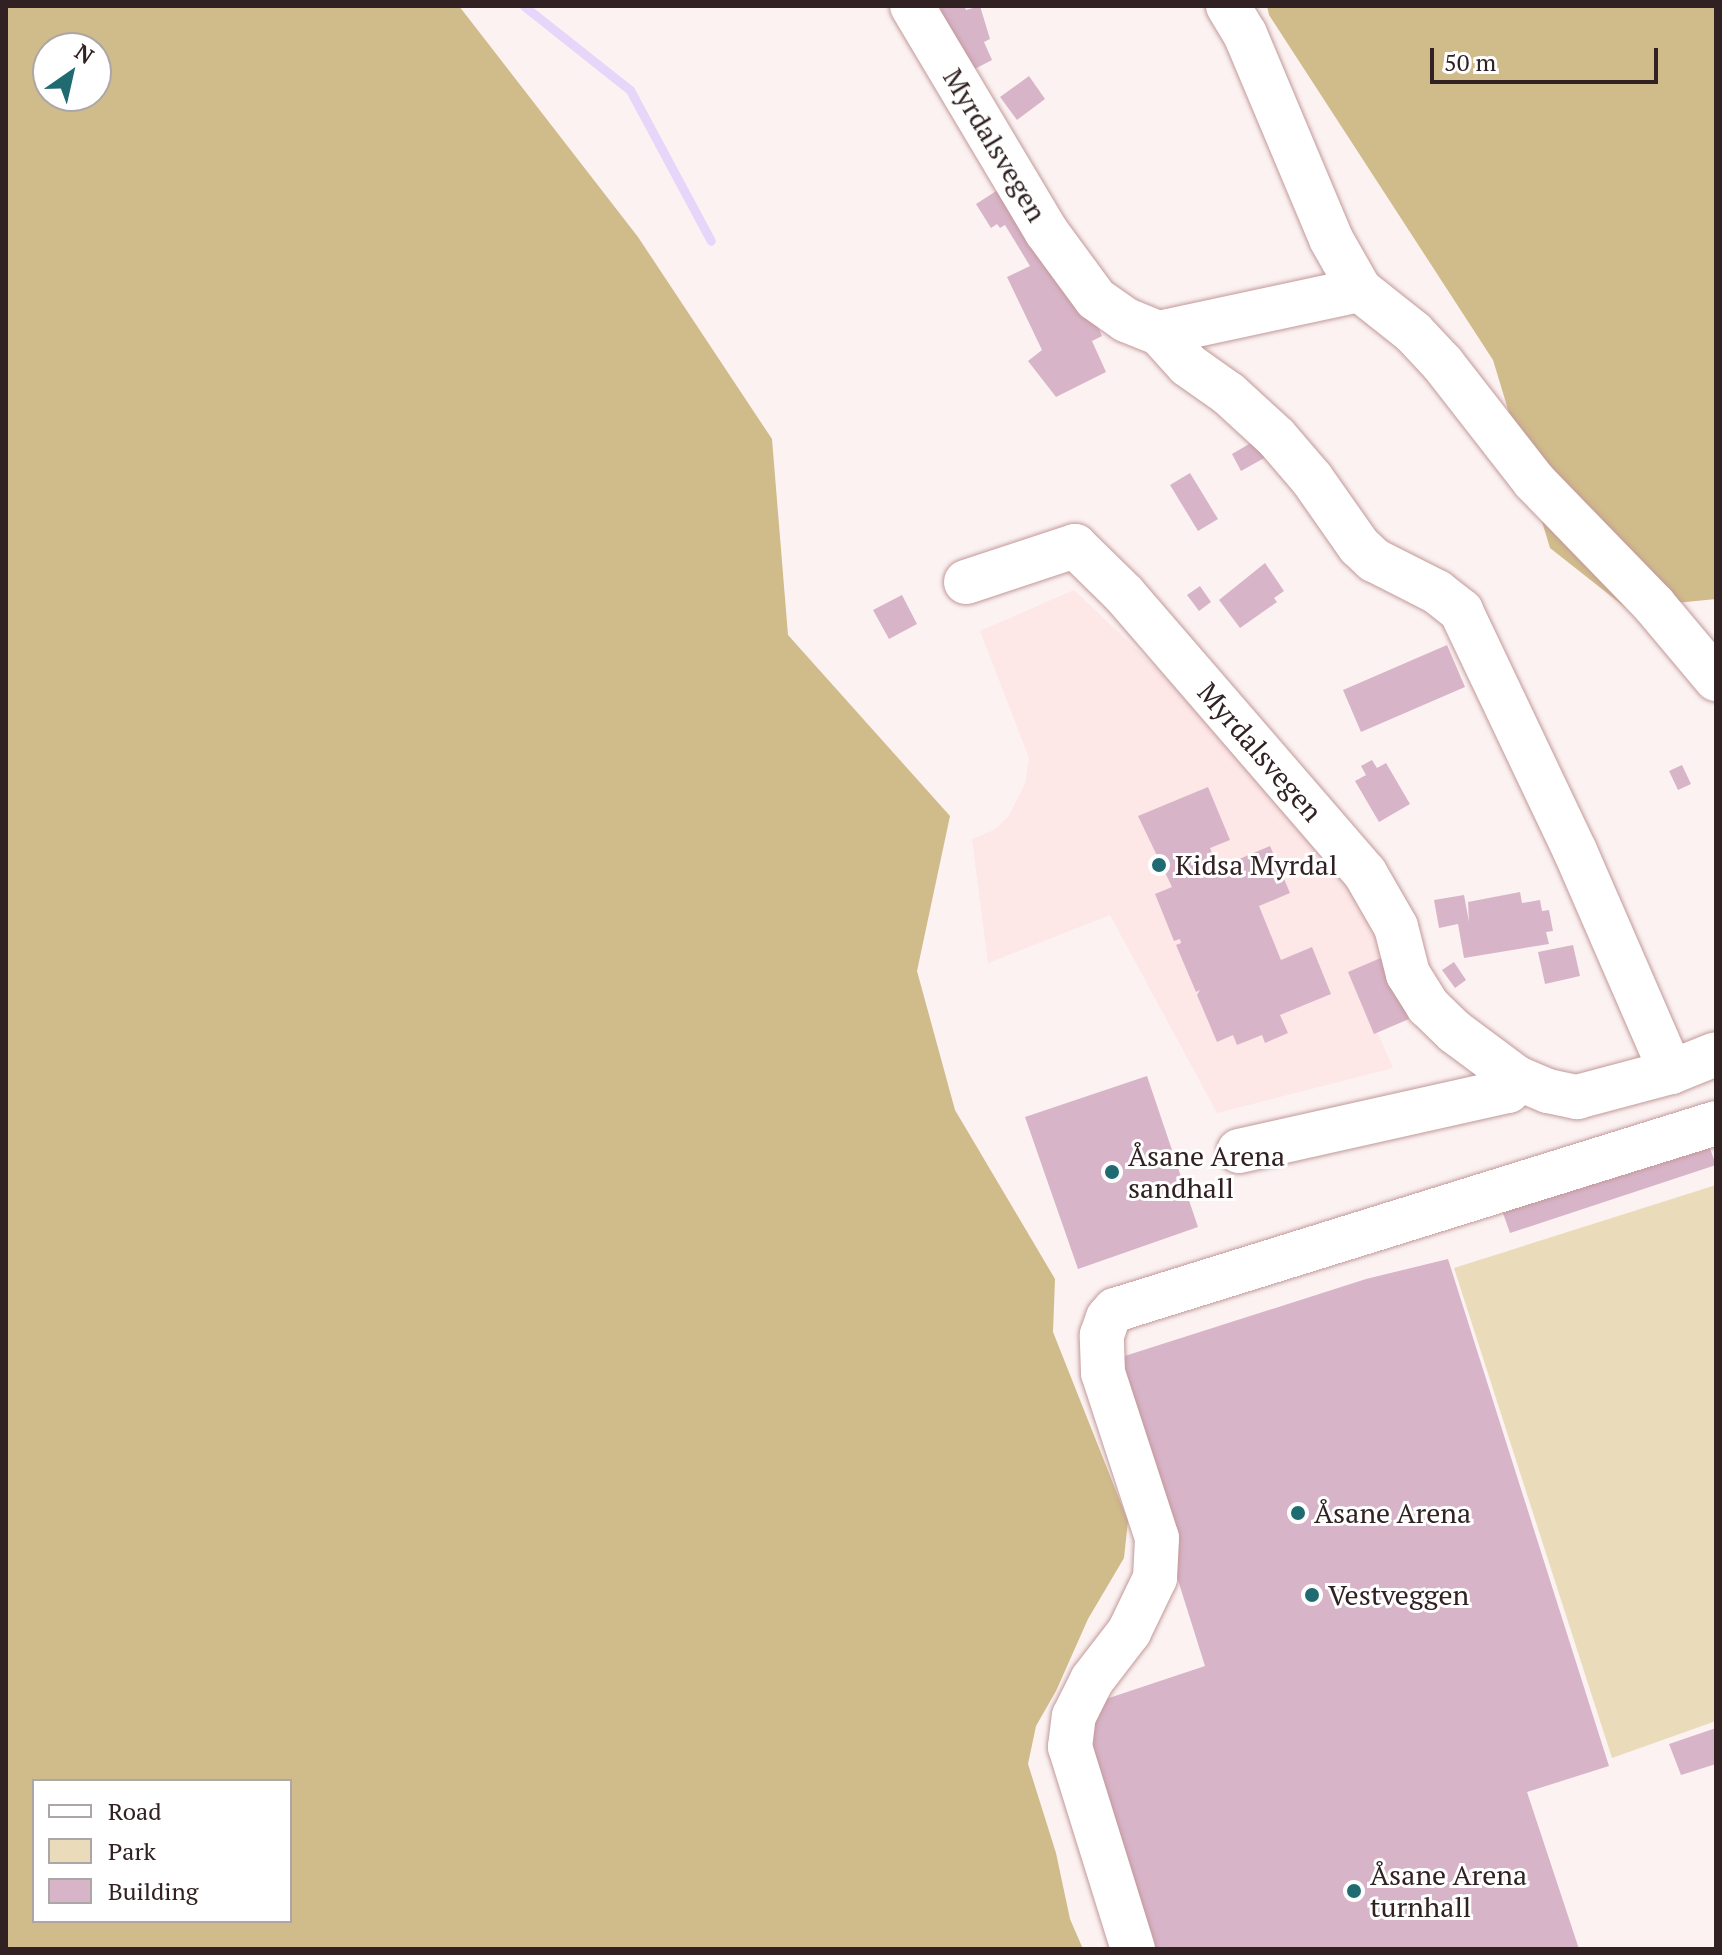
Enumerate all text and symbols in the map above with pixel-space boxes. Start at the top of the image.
north arrow [32,32,112,112]
scale bar [1434,32,1662,82]
text: N [70,37,100,70]
text: 50 m [1444,46,1496,78]
street label: Myrdalsvegen [936,62,1054,228]
street label: Myrdalsvegen [1191,676,1329,828]
place label: Kidsa Myrdal [1175,848,1337,882]
marker: Kidsa Myrdal [1150,856,1168,874]
place label: Åsane Arena sandhall [1128,1139,1286,1205]
marker: Åsane Arena sandhall [1103,1163,1121,1181]
place label: Åsane Arena [1314,1496,1472,1530]
marker: Åsane Arena [1289,1504,1307,1522]
place label: Vestveggen [1328,1578,1469,1612]
marker: Vestveggen [1303,1586,1321,1604]
legend [32,1779,292,1923]
text: Road [108,1795,162,1827]
text: Park [108,1835,156,1867]
place label: Åsane Arena turnhall [1370,1858,1528,1924]
text: Building [108,1875,198,1907]
marker: Åsane Arena turnhall [1345,1882,1363,1900]

